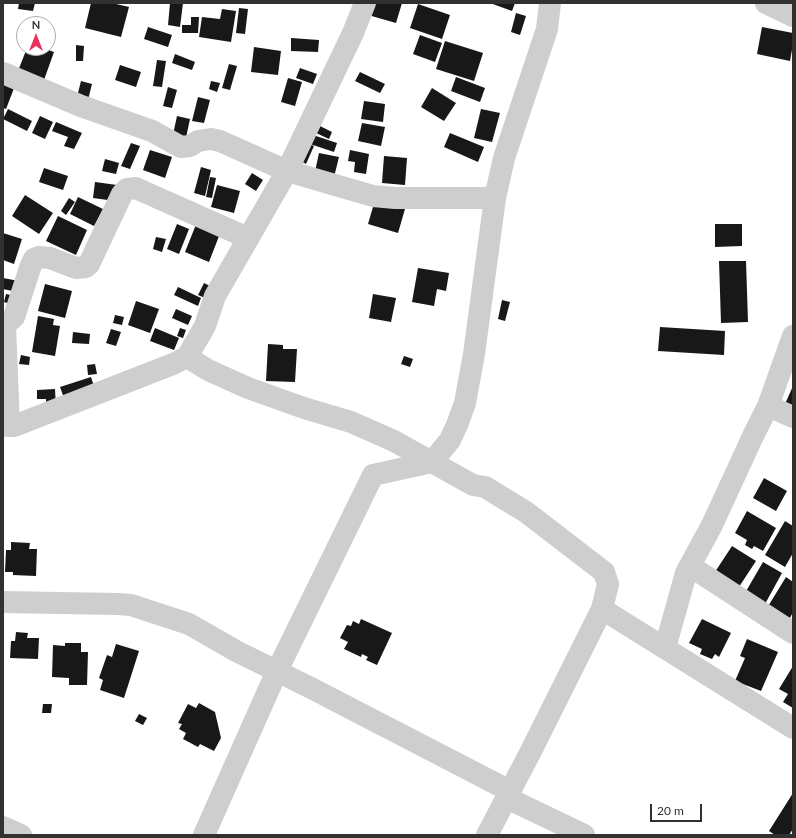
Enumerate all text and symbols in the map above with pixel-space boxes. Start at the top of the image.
north arrow [16,16,56,56]
text: N [32,18,40,31]
scale bar [652,796,704,822]
text: 20 m [657,803,684,818]

